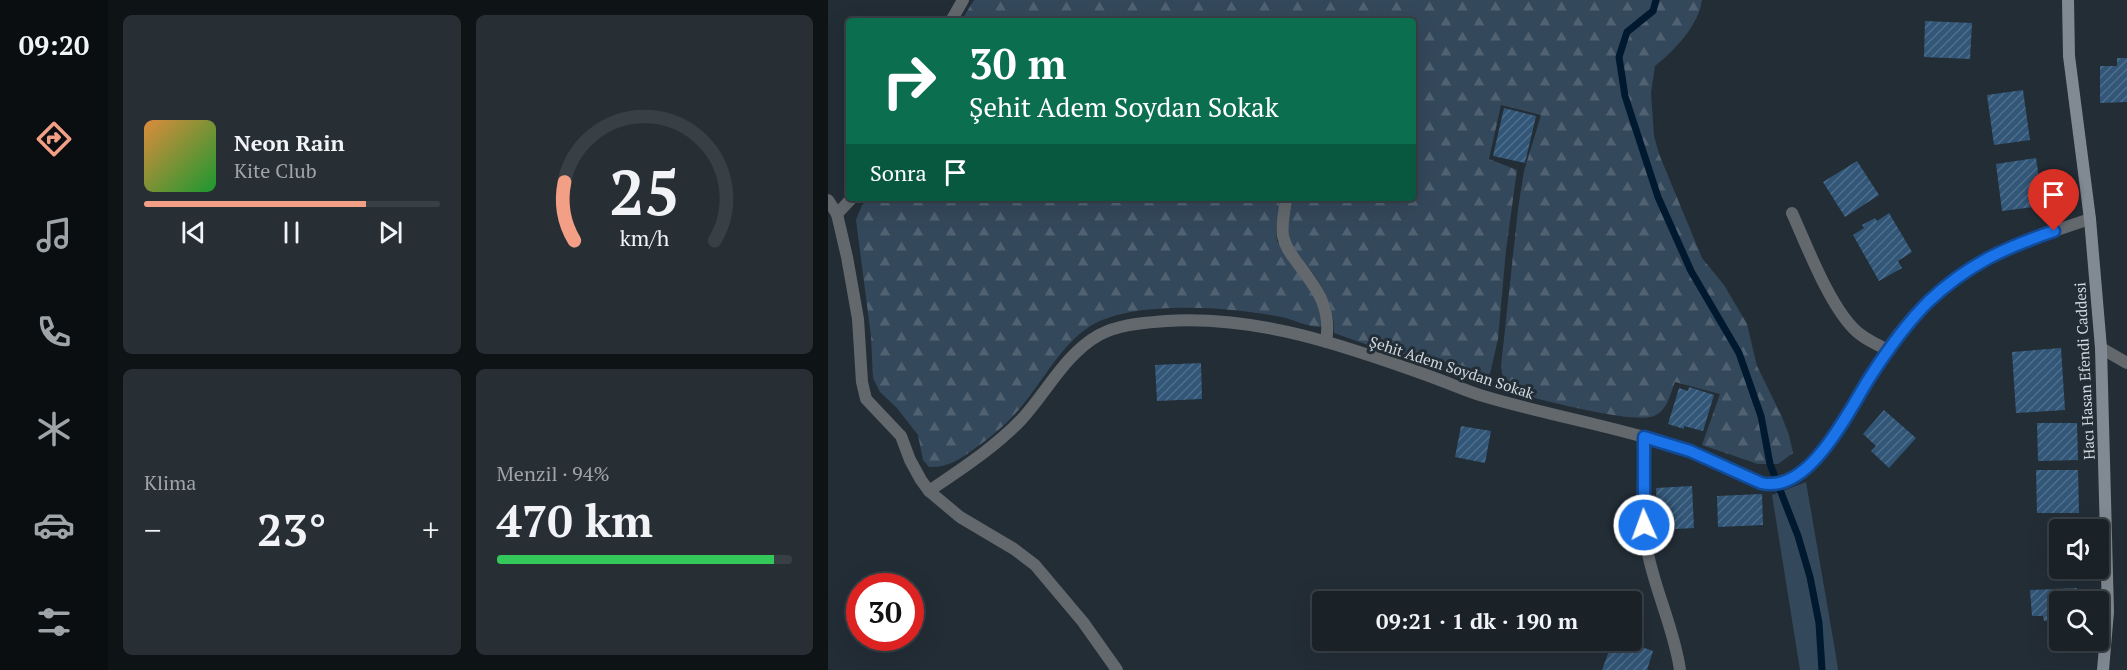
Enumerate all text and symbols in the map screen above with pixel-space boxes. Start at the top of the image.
text: 09:20 [19,27,89,63]
text: 30 m [969,35,1067,91]
icon: right [870,42,948,120]
text: Şehit Adem Soydan Sokak [969,89,1279,125]
icon: directions [33,118,75,160]
text: Neon Rain [234,128,345,157]
text: 25 [609,151,680,234]
icon: arrive [939,156,972,189]
text: Kite Club [234,157,317,184]
text: Sonra [870,158,927,187]
pin [2028,169,2079,231]
icon: arrive [2037,178,2070,211]
icon: music [33,214,75,256]
icon: previous [177,216,210,249]
icon: pause [275,216,308,249]
icon: next [374,216,407,249]
text: km/h [619,225,669,253]
street label: Hacı Hasan Efendi Caddesi [2069,282,2099,460]
icon: phone [33,311,75,353]
street label: Şehit Adem Soydan Sokak [1367,331,1537,403]
icon: climate [33,408,75,450]
text: Menzil · 94% [497,460,610,487]
text: Klima [144,469,196,496]
text: 470 km [497,490,653,550]
position arrow [1612,493,1676,557]
text: 23° [257,499,326,559]
icon: car [33,504,75,546]
text: − [144,508,162,551]
text: + [422,508,440,551]
map controls [2049,519,2109,651]
button: sound [2049,519,2109,579]
speed limit sign: 30 [846,573,924,651]
button: search [2049,591,2109,651]
icon: filters [33,601,75,643]
text: 09:21 · 1 dk · 190 m [1376,606,1578,635]

